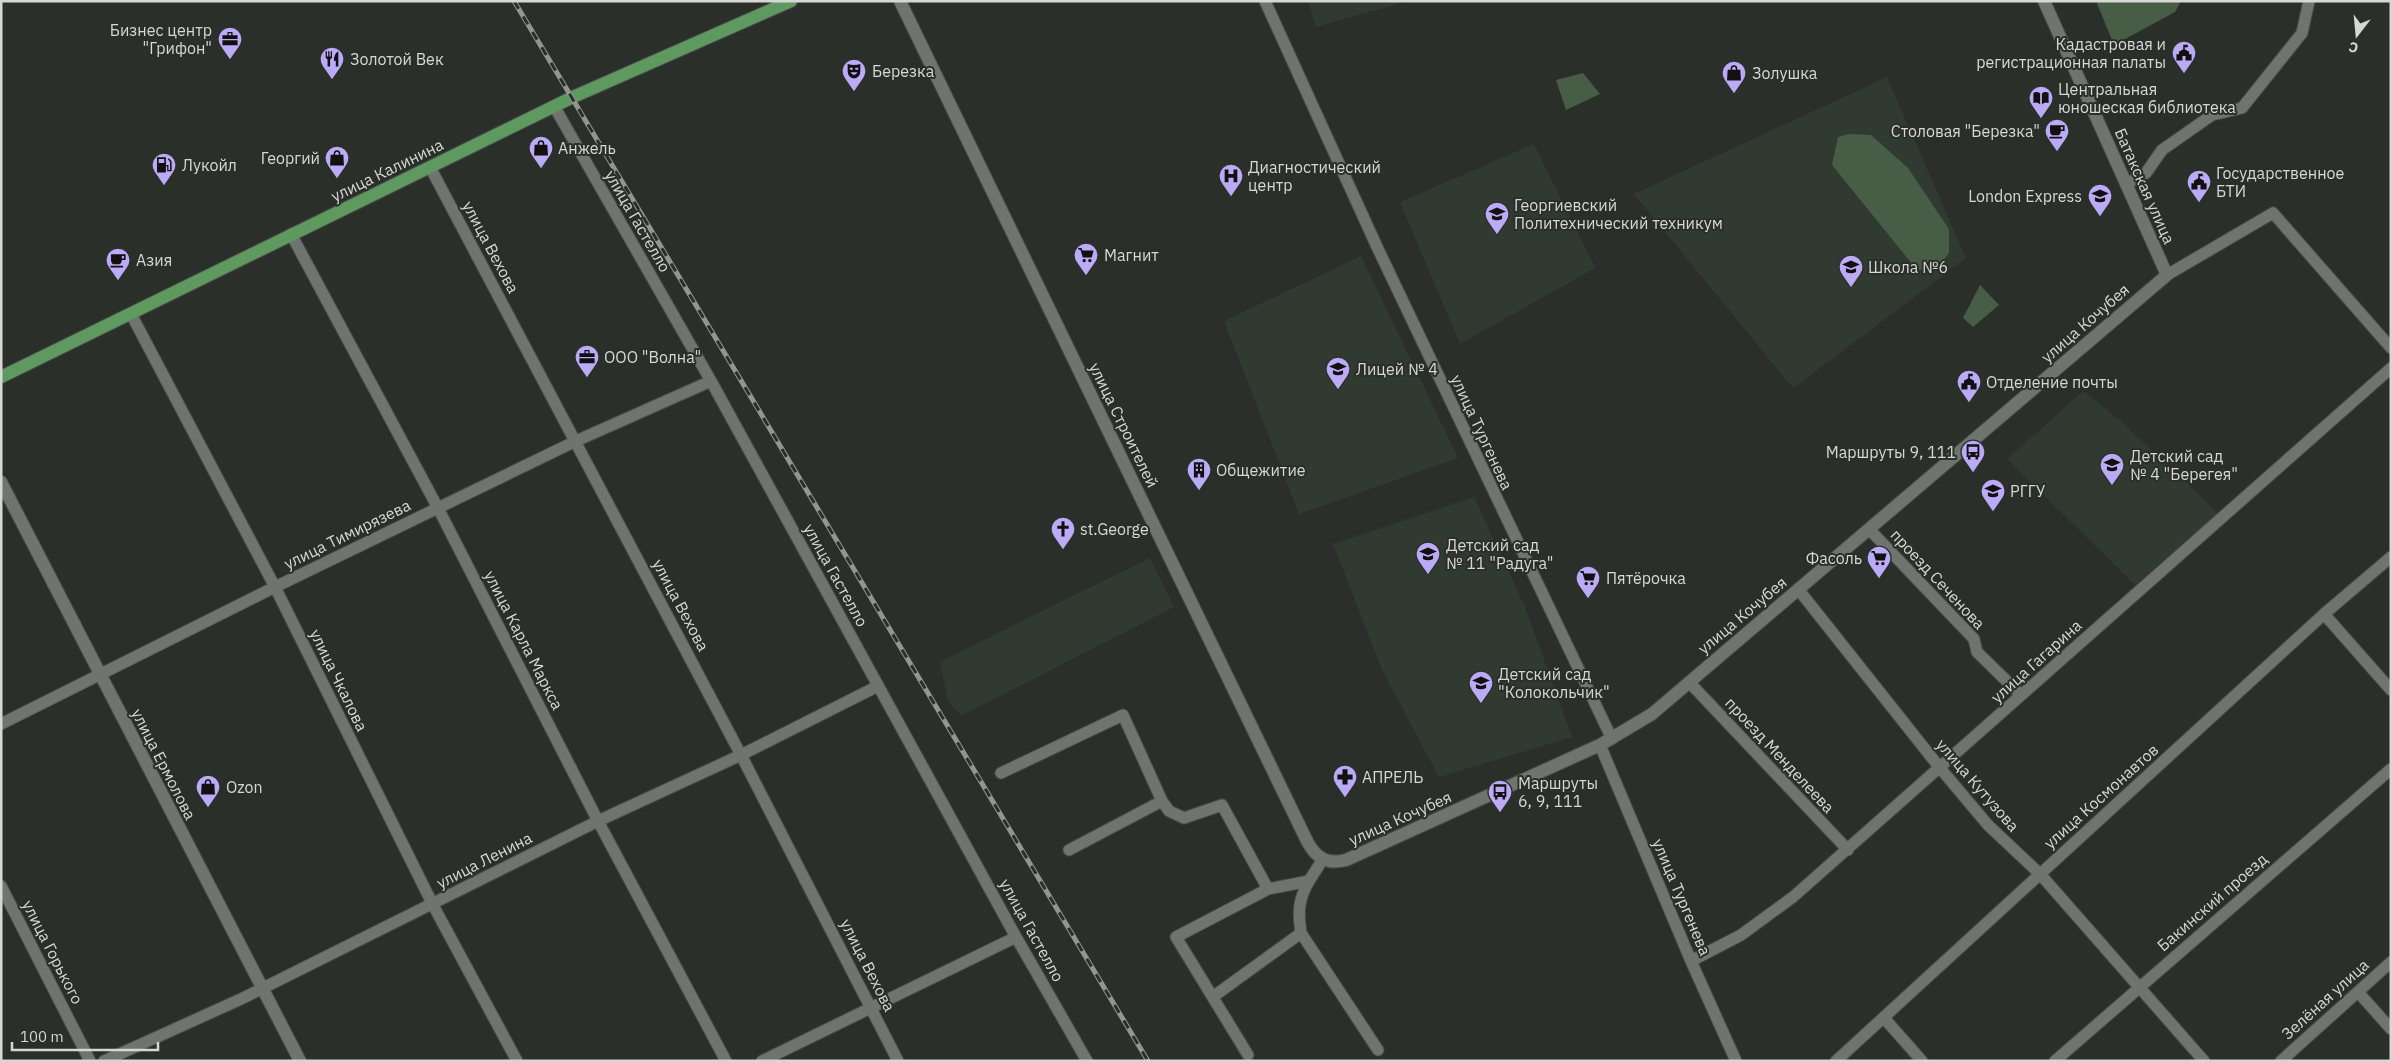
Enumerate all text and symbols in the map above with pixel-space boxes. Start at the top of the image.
north arrow [2332,10,2382,60]
place label: Бизнес центр "Грифон" [110,20,212,58]
office icon: Бизнес центр "Грифон" [217,26,243,60]
place label: Кадастровая и регистрационная палаты [1976,34,2166,72]
text: С [2347,38,2360,57]
public building icon: Кадастровая и регистрационная палаты [2171,40,2197,74]
restaurant icon: Золотой Век [319,46,345,80]
place label: Золотой Век [350,49,444,69]
theatre icon: Березка [841,58,867,92]
shop icon: Золушка [1721,60,1747,94]
place label: Березка [872,61,935,81]
place label: Золушка [1752,63,1818,83]
place label: Центральная юношеская библиотека [2058,79,2236,117]
library icon: Центральная юношеская библиотека [2028,85,2054,119]
cafe icon: Столовая "Березка" [2044,118,2070,152]
place label: Столовая "Березка" [1891,121,2040,141]
street label: Батакская улица [2110,125,2180,247]
street label: улица Калинина [328,134,447,206]
shop icon: Анжель [528,135,554,169]
place label: Анжель [558,138,616,158]
shop icon: Георгий [324,145,350,179]
place label: Георгий [261,148,320,168]
fuel station icon: Лукойл [151,152,177,186]
place label: Лукойл [182,155,237,175]
place label: Диагностический центр [1248,157,1381,195]
hospital icon: Диагностический центр [1218,163,1244,197]
place label: Государственное БТИ [2216,163,2345,201]
street label: улица Гастелло [601,166,675,276]
public building icon: Государственное БТИ [2186,169,2212,203]
school or university icon: London Express [2087,183,2113,217]
place label: London Express [1968,186,2082,206]
place label: Георгиевский Политехнический техникум [1514,195,1723,233]
street label: улица Вехова [458,198,524,297]
school or university icon: Георгиевский Политехнический техникум [1484,201,1510,235]
supermarket icon: Магнит [1073,242,1099,276]
place label: Магнит [1104,245,1159,265]
cafe icon: Азия [105,247,131,281]
place label: Азия [136,250,172,270]
school or university icon: Школа №6 [1838,254,1864,288]
place label: Школа №6 [1868,257,1948,277]
street label: улица Кочубея [2037,279,2133,367]
office icon: ООО "Волна" [574,344,600,378]
place label: ООО "Волна" [604,347,701,367]
school or university icon: Лицей № 4 [1325,356,1351,390]
street label: улица Строителей [1085,359,1163,491]
place label: Лицей № 4 [1356,359,1438,379]
public building icon: Отделение почты [1956,369,1982,403]
street label: улица Тургенева [1447,371,1518,493]
place label: Отделение почты [1986,372,2118,392]
bus stop icon: Маршруты 9, 111 [1960,439,1986,473]
place label: Маршруты 9, 111 [1826,442,1956,462]
place label: Детский сад № 4 "Берегея" [2130,446,2238,484]
school or university icon: Детский сад № 4 "Берегея" [2099,452,2125,486]
building icon: Общежитие [1186,457,1212,491]
place label: Общежитие [1216,460,1306,480]
school or university icon: РГГУ [1980,478,2006,512]
place label: РГГУ [2010,481,2046,501]
street label: улица Тимирязева [280,494,414,573]
church icon: st.George [1050,516,1076,550]
place label: st.George [1080,519,1149,539]
street label: улица Гастелло [799,520,873,630]
street label: проезд Сеченова [1887,525,1990,633]
place label: Детский сад № 11 "Радуга" [1446,535,1554,573]
school or university icon: Детский сад № 11 "Радуга" [1415,541,1441,575]
supermarket icon: Фасоль [1866,545,1892,579]
place label: Фасоль [1806,548,1862,568]
street label: улица Вехова [648,556,714,655]
supermarket icon: Пятёрочка [1575,565,1601,599]
street label: улица Карла Маркса [480,567,568,713]
place label: Пятёрочка [1606,568,1686,588]
street label: улица Кочубея [1693,572,1791,658]
street label: улица Гагарина [1987,615,2086,707]
street label: улица Чкалова [306,626,373,735]
place label: Детский сад "Колокольчик" [1498,664,1610,702]
school or university icon: Детский сад "Колокольчик" [1468,670,1494,704]
street label: проезд Менделеева [1721,693,1839,817]
street label: улица Ермолова [127,705,201,823]
street label: улица Кутузова [1932,735,2024,836]
street label: улица Космонавтов [2040,739,2162,853]
pharmacy icon: АПРЕЛЬ [1332,764,1358,798]
place label: АПРЕЛЬ [1362,767,1423,787]
place label: Маршруты 6, 9, 111 [1518,773,1598,811]
shop icon: Ozon [195,774,221,808]
place label: Ozon [226,777,263,797]
bus stop icon: Маршруты 6, 9, 111 [1487,779,1513,813]
street label: улица Кочубея [1346,786,1454,850]
street label: улица Ленина [433,827,536,893]
street label: улица Тургенева [1648,836,1716,959]
street label: Бакинский проезд [2153,848,2272,955]
street label: улица Гастелло [995,875,1069,985]
street label: улица Горького [18,897,88,1007]
street label: улица Вехова [836,915,900,1015]
street label: Зелёная улица [2277,954,2373,1043]
scale bar [12,1020,159,1052]
text: 100 m [20,1027,64,1046]

